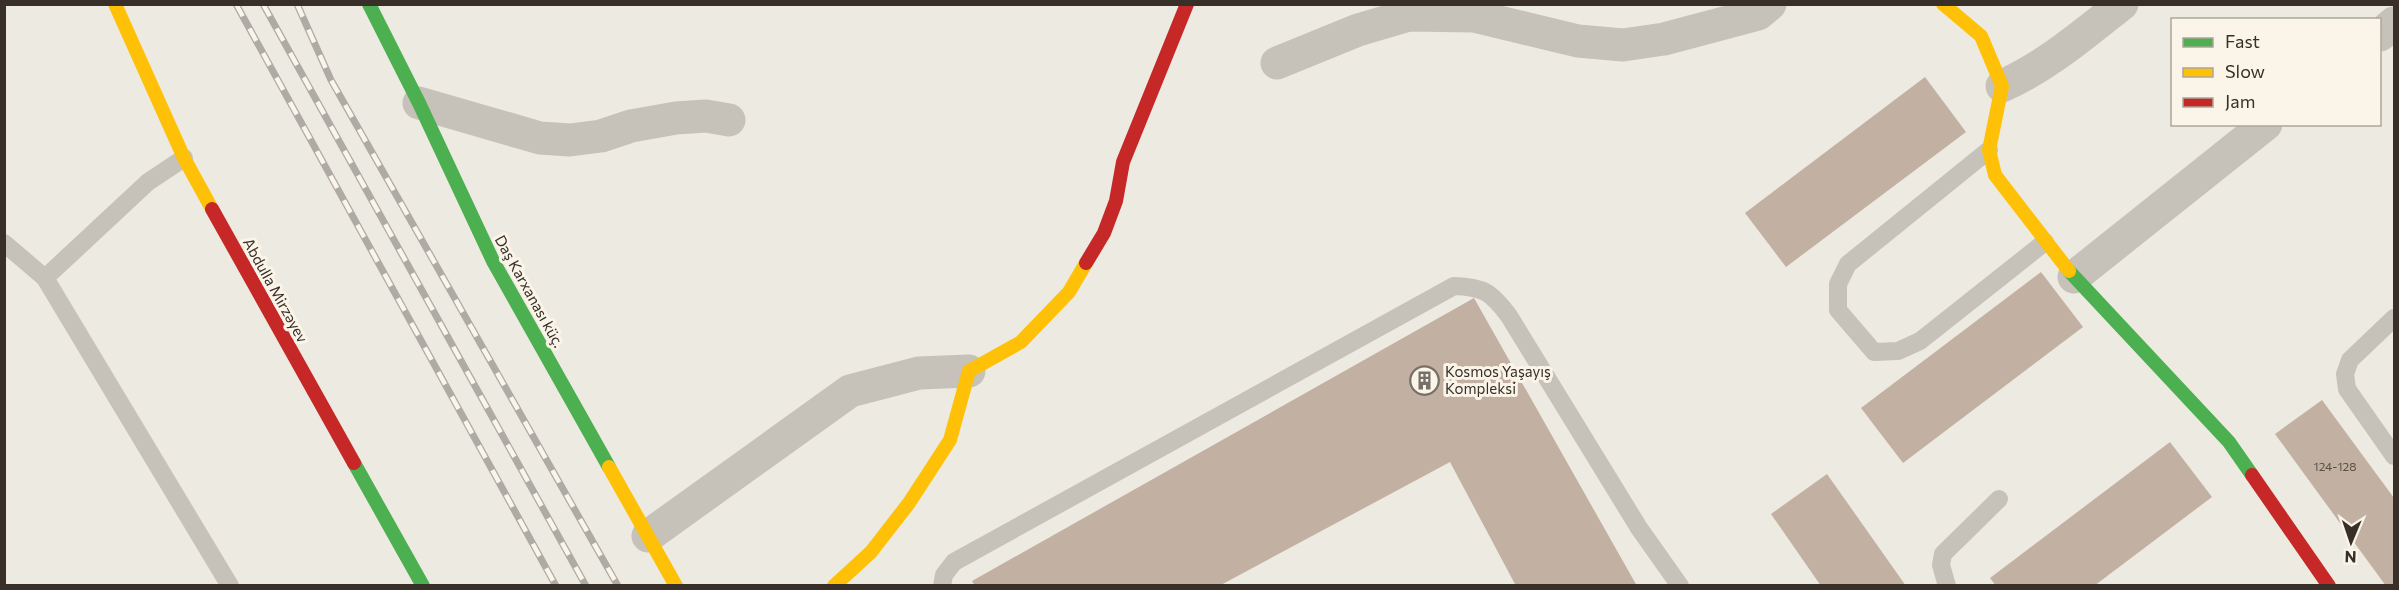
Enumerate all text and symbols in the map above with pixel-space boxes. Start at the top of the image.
legend [2171,18,2381,126]
text: Fast [2225,30,2260,52]
text: Slow [2225,60,2265,82]
text: Jam [2225,90,2255,112]
street label: Daş Karxanası küç. [492,232,568,350]
street label: Abdulla Mirzəyev [240,235,312,346]
place label: Kosmos Yaşayış Kompleksi [1445,362,1551,397]
building icon: Kosmos Yaşayış Kompleksi [1408,364,1440,396]
house number: 124-128 [2314,459,2356,473]
north arrow [2321,512,2381,572]
text: N [2344,548,2357,567]

